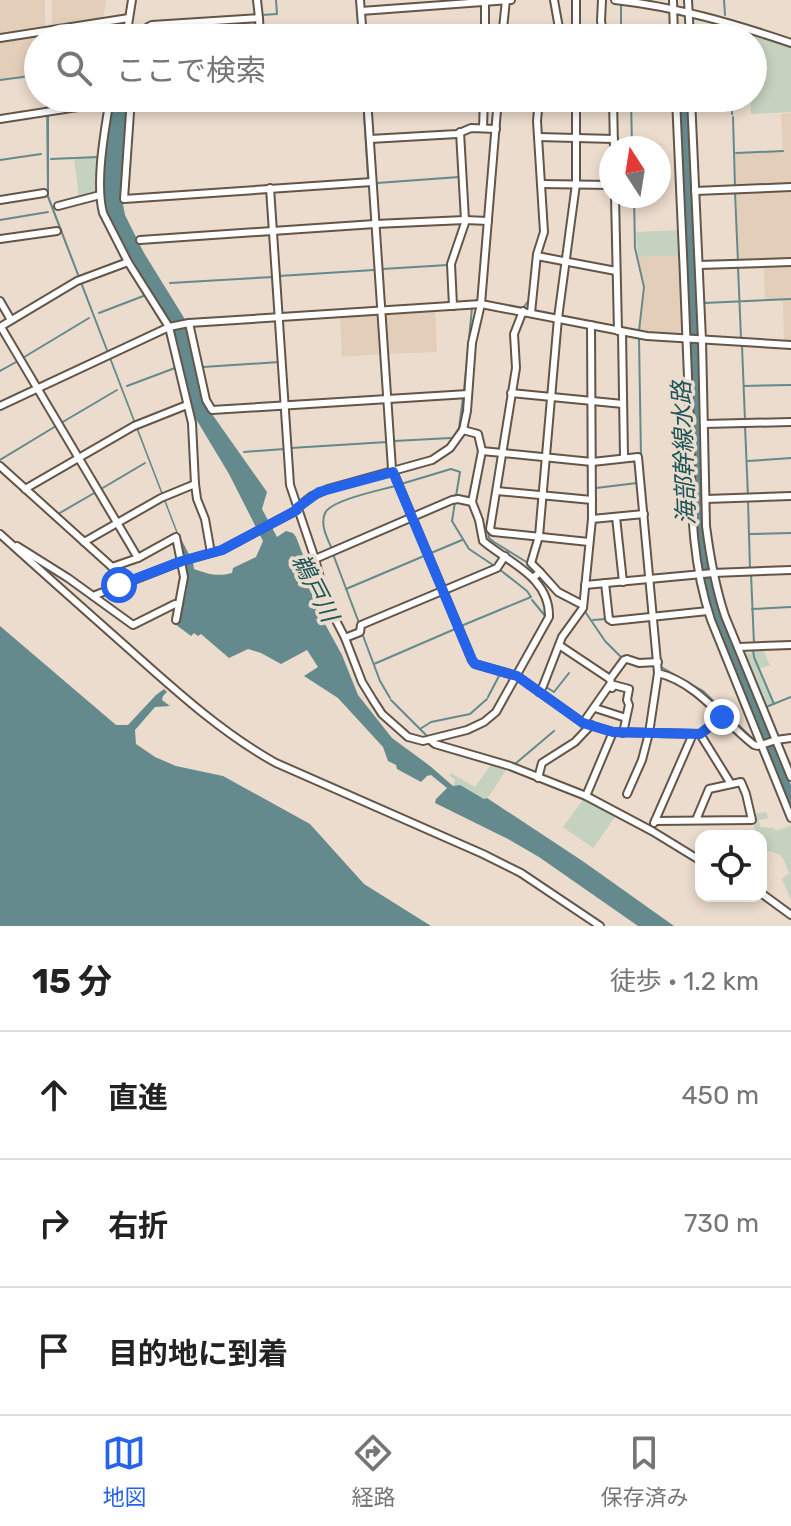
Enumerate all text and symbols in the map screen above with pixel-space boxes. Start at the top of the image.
search box [24,24,767,112]
icon: search [52,46,96,90]
text: ここで検索 [116,53,266,89]
north arrow [599,136,671,208]
water label: 海部幹線水路 [667,379,701,525]
water label: 鵜戸川 [286,550,345,629]
route start [101,567,137,603]
route end [704,699,740,735]
map controls [695,830,767,902]
button: locate [695,830,767,902]
text: 15 分 [32,961,112,1002]
text: 徒歩 · 1.2 km [610,966,759,997]
icon: ahead [32,1073,76,1117]
text: 直進 [108,1080,168,1116]
text: 450 m [681,1080,759,1111]
icon: right [32,1201,76,1245]
text: 右折 [108,1208,168,1244]
text: 730 m [684,1208,759,1239]
icon: arrive [32,1329,76,1373]
text: 目的地に到着 [108,1336,288,1372]
tab: 地図 [102,1431,147,1511]
tab: 経路 [351,1431,396,1511]
tab: 保存済み [600,1431,689,1511]

